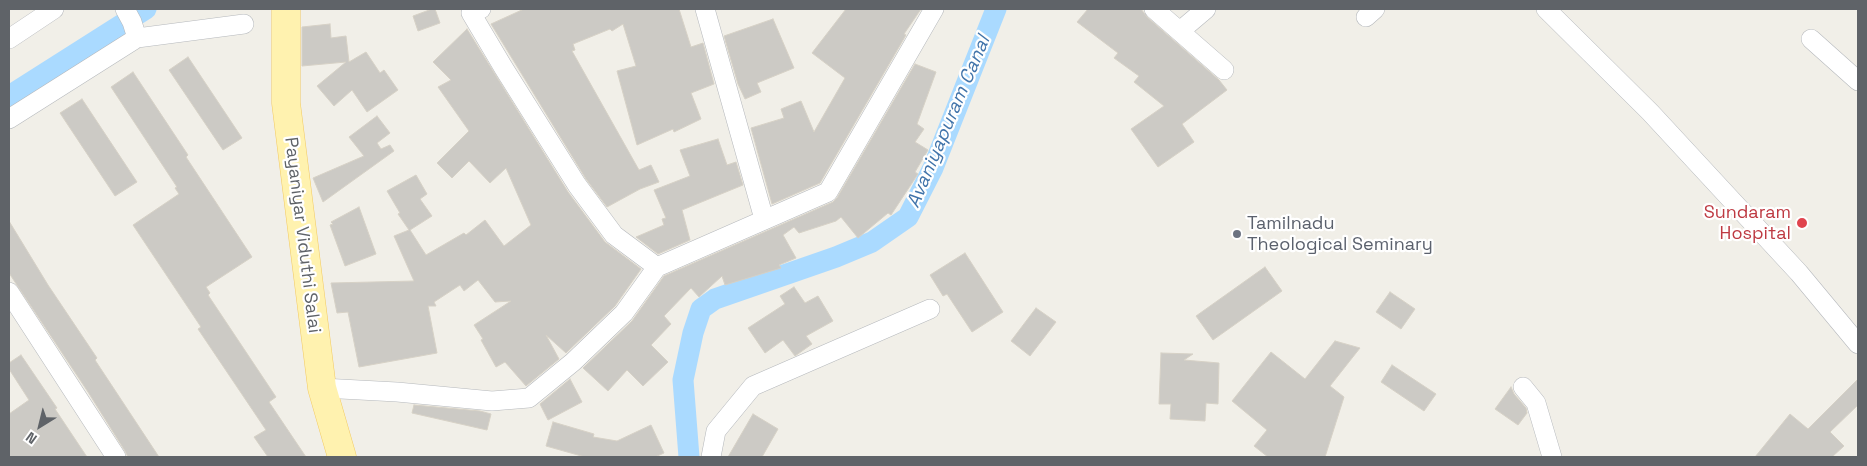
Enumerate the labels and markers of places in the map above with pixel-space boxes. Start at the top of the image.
place label: Sundaram Hospital [1704,202,1791,244]
place label: Tamilnadu Theological Seminary [1247,213,1433,255]
marker: Sundaram Hospital [1795,216,1809,230]
marker: Tamilnadu Theological Seminary [1231,228,1243,240]

